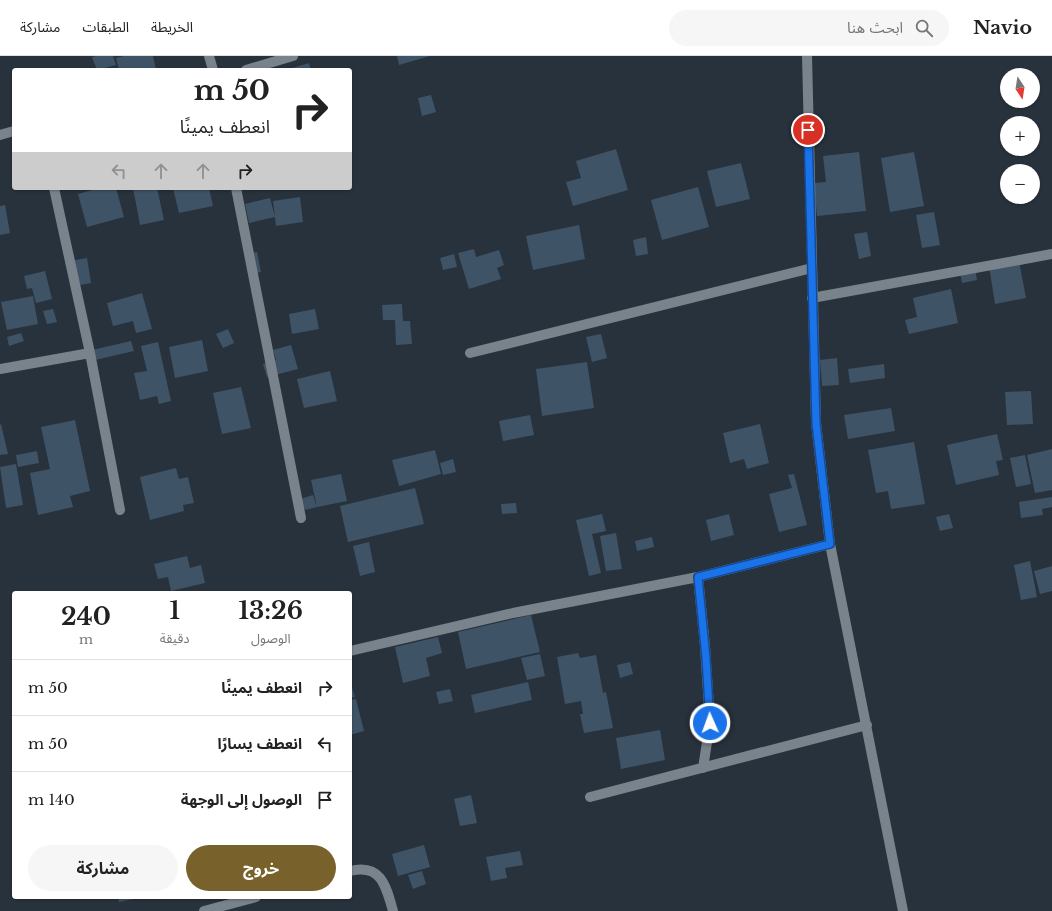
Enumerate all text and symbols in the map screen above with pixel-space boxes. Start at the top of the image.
search box [669,10,949,46]
text: Navio [973,16,1032,39]
icon: search [913,17,935,39]
text: مشاركة [20,18,60,36]
text: الطبقات [82,18,129,36]
text: الخريطة [151,18,193,36]
text: ابحث هنا [847,18,903,37]
north arrow [1000,68,1040,108]
map controls [1000,68,1040,204]
text: 50 m [194,73,270,108]
icon: right [284,84,336,136]
pin [791,113,825,147]
text: انعطف يمينًا [180,116,270,138]
button: + [1000,116,1040,156]
icon: arrive [797,119,819,141]
icon: left [108,160,130,182]
icon: ahead [150,160,172,182]
icon: ahead [192,160,214,182]
icon: right [234,160,256,182]
button: − [1000,164,1040,204]
text: 1 [169,596,180,625]
text: 13:26 [239,596,303,625]
text: 240 [61,602,111,631]
text: دقيقة [160,630,189,647]
text: الوصول [251,630,291,647]
text: m [79,631,93,648]
icon: right [314,677,336,699]
text: 50 m [28,678,68,697]
text: انعطف يمينًا [221,678,302,697]
position arrow [689,702,731,744]
icon: left [314,733,336,755]
text: 50 m [28,734,68,753]
text: انعطف يسارًا [217,734,302,753]
icon: arrive [314,789,336,811]
text: 140 m [28,790,75,809]
text: الوصول إلى الوجهة [181,790,302,809]
button: مشاركة [28,845,178,891]
button: خروج [186,845,336,891]

